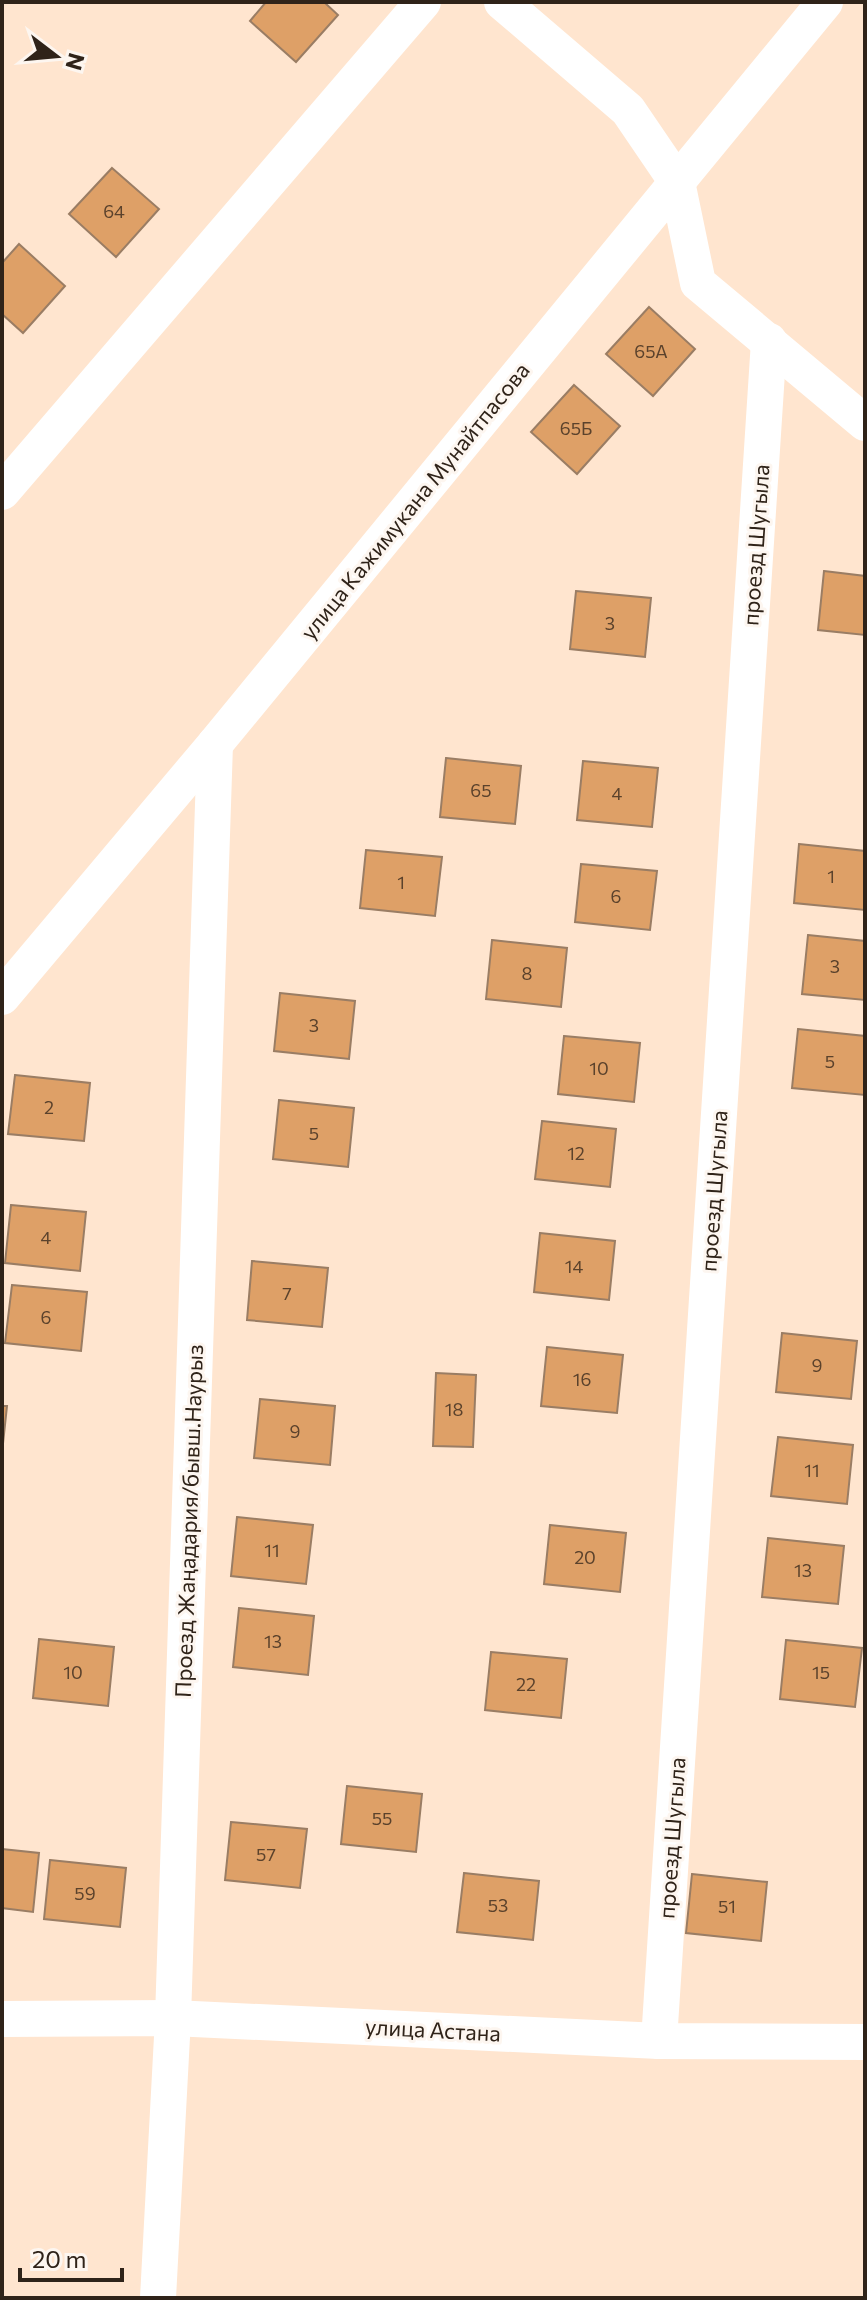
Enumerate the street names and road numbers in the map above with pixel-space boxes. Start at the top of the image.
street label: улица Кажимукана Мунайтпасова [294,357,535,645]
street label: проезд Шугыла [736,463,775,627]
street label: проезд Шугыла [694,1109,733,1273]
street label: Проезд Жаңадария/бывш.Наурыз [169,1344,208,1698]
street label: проезд Шугыла [652,1756,691,1920]
street label: улица Астана [365,2012,501,2047]

